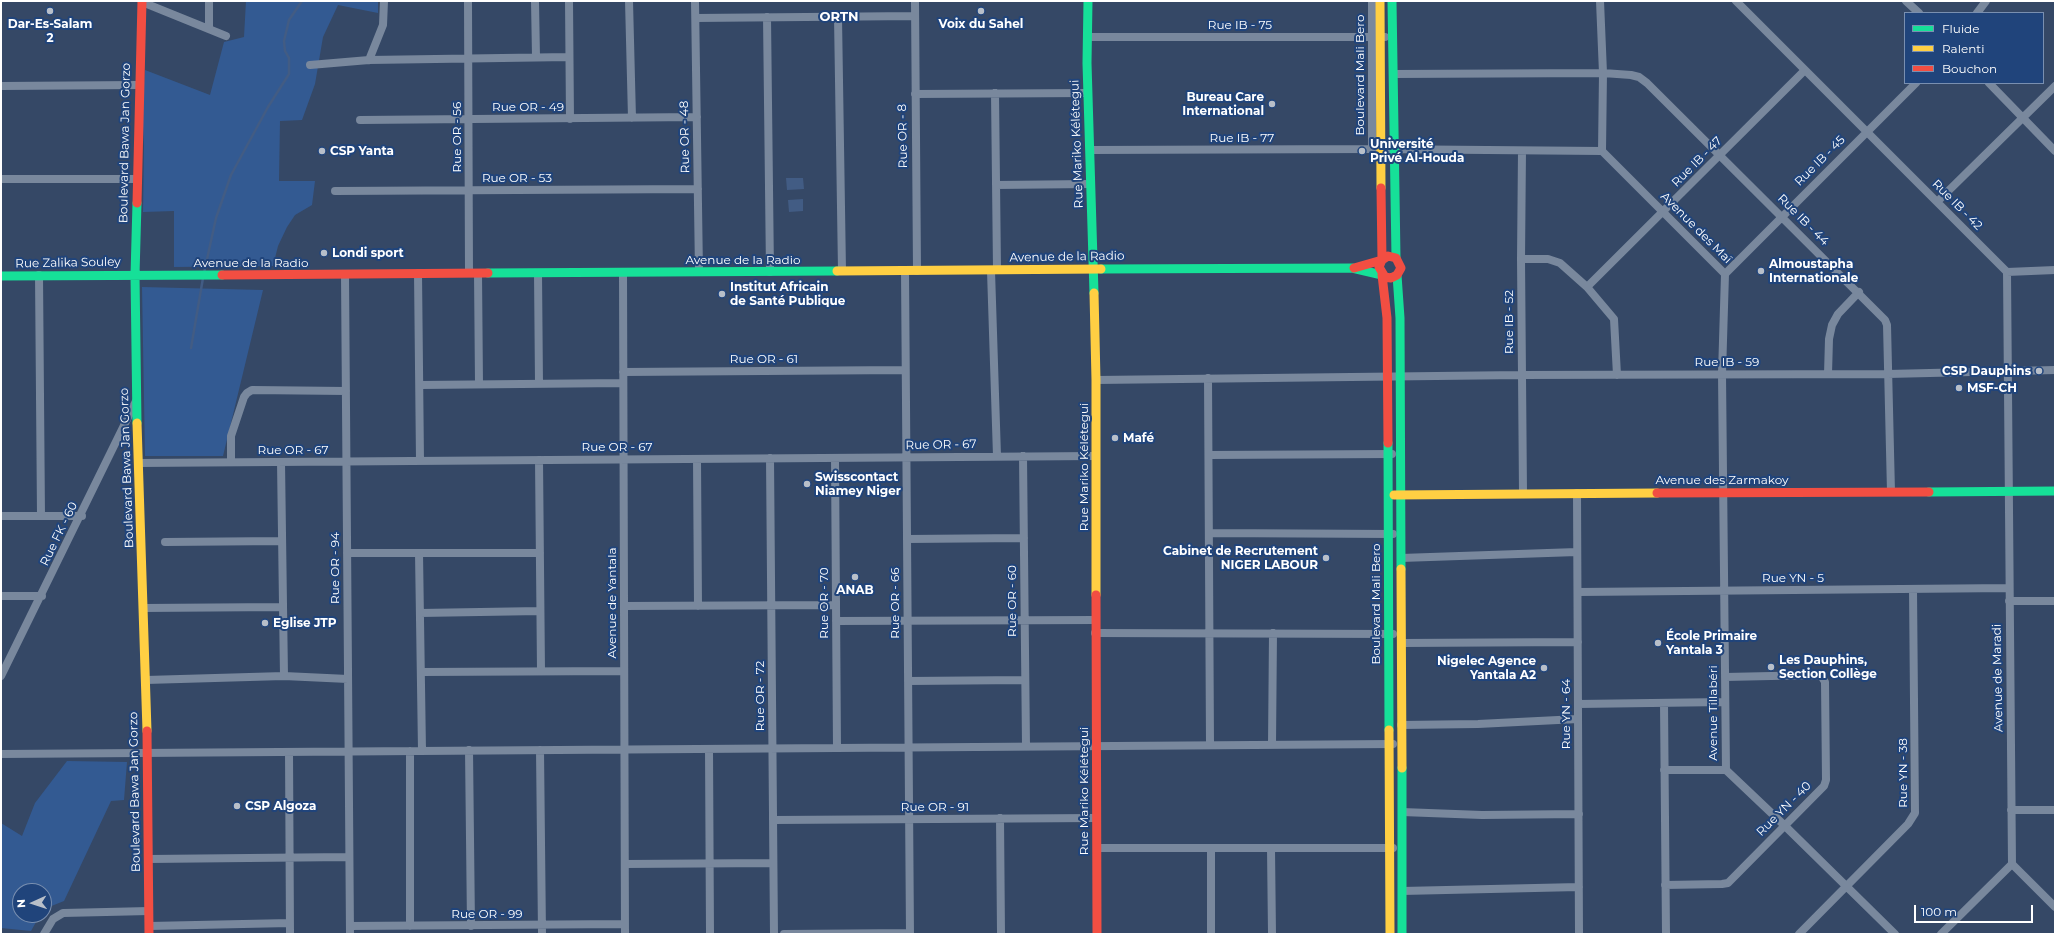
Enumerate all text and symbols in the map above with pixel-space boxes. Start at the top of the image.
marker: Dar-Es-Salam 2 [45,6,55,16]
marker: Voix du Sahel [976,6,986,16]
district label: ORTN [820,9,858,25]
legend [1904,12,2044,84]
street label: Boulevard Mali Bero [1353,15,1367,135]
place label: Dar-Es-Salam 2 [8,17,92,45]
place label: Voix du Sahel [939,17,1023,31]
street label: Rue IB - 75 [1208,18,1272,32]
text: Fluide [1942,21,1980,36]
text: Ralenti [1942,41,1984,56]
text: Bouchon [1942,61,1997,76]
street label: Boulevard Bawa Jan Gorzo [116,63,134,223]
street label: Rue Mariko Kélétegui [1068,79,1086,209]
place label: Bureau Care International [1182,90,1264,118]
marker: Bureau Care International [1267,99,1277,109]
street label: Rue OR - 49 [492,100,564,114]
street label: Rue OR - 48 [677,101,693,173]
street label: Rue OR - 56 [450,102,464,172]
street label: Rue OR - 8 [895,104,911,168]
street label: Rue IB - 77 [1210,131,1274,145]
street label: Rue IB - 45 [1792,133,1848,189]
street label: Rue IB - 47 [1669,134,1725,190]
place label: Université Privé Al-Houda [1370,137,1464,165]
place label: CSP Yanta [330,144,394,158]
marker: CSP Yanta [317,146,327,156]
marker: Université Privé Al-Houda [1357,146,1367,156]
street label: Rue OR - 53 [482,171,552,185]
street label: Rue IB - 42 [1929,177,1985,233]
street label: Avenue des Maï [1657,189,1735,267]
street label: Rue IB - 44 [1774,191,1832,249]
place label: Londi sport [332,246,404,260]
marker: Londi sport [319,248,329,258]
street label: Avenue de la Radio [1009,249,1125,265]
street label: Avenue de la Radio [686,253,800,267]
street label: Rue Zalika Souley [15,255,121,271]
street label: Avenue de la Radio [194,256,308,270]
place label: Almoustapha Internationale [1769,257,1858,285]
marker: Almoustapha Internationale [1756,266,1766,276]
place label: Institut Africain de Santé Publique [730,280,845,308]
marker: Institut Africain de Santé Publique [717,289,727,299]
street label: Rue IB - 52 [1502,290,1516,354]
street label: Rue OR - 61 [730,352,798,366]
street label: Rue IB - 59 [1695,355,1759,369]
place label: CSP Dauphins [1942,364,2031,378]
marker: CSP Dauphins [2034,366,2044,376]
place label: MSF-CH [1967,381,2017,395]
marker: MSF-CH [1954,383,1964,393]
street label: Boulevard Bawa Jan Gorzo [117,388,137,548]
street label: Rue Mariko Kélétegui [1077,403,1091,531]
place label: Mafé [1123,431,1154,445]
marker: Mafé [1110,433,1120,443]
street label: Rue OR - 67 [905,437,977,453]
street label: Rue OR - 67 [581,440,653,454]
street label: Rue OR - 67 [257,443,329,457]
place label: Swisscontact Niamey Niger [815,470,901,498]
street label: Avenue des Zarmakoy [1655,473,1789,487]
marker: Swisscontact Niamey Niger [802,479,812,489]
street label: Rue FK - 60 [37,500,81,568]
street label: Rue OR - 94 [328,532,342,604]
place label: Cabinet de Recrutement NIGER LABOUR [1163,544,1318,572]
street label: Boulevard Mali Bero [1369,544,1383,664]
street label: Avenue de Yantala [605,547,619,659]
marker: Cabinet de Recrutement NIGER LABOUR [1321,553,1331,563]
street label: Rue OR - 60 [1005,565,1019,637]
street label: Rue OR - 70 [817,567,831,639]
street label: Rue OR - 66 [888,567,902,639]
street label: Rue YN - 5 [1762,571,1824,585]
marker: ANAB [850,572,860,582]
place label: ANAB [836,583,874,597]
place label: Eglise JTP [273,616,336,630]
marker: Eglise JTP [260,618,270,628]
street label: Avenue de Maradi [1990,624,2006,732]
place label: École Primaire Yantala 3 [1666,629,1757,657]
marker: École Primaire Yantala 3 [1653,638,1663,648]
place label: Les Dauphins, Section Collège [1779,653,1877,681]
place label: Nigelec Agence Yantala A2 [1437,654,1536,682]
street label: Rue OR - 72 [753,661,767,731]
marker: Les Dauphins, Section Collège [1766,662,1776,672]
marker: Nigelec Agence Yantala A2 [1539,663,1549,673]
street label: Avenue Tillabéri [1706,665,1720,761]
street label: Rue YN - 64 [1559,679,1573,749]
street label: Boulevard Bawa Jan Gorzo [126,712,144,872]
street label: Rue Mariko Kélétegui [1077,727,1091,855]
street label: Rue YN - 38 [1896,738,1910,808]
street label: Rue YN - 40 [1754,779,1814,839]
place label: CSP Algoza [245,799,316,813]
street label: Rue OR - 91 [901,800,969,814]
marker: CSP Algoza [232,801,242,811]
north arrow [12,883,52,923]
scale bar [1916,897,2035,923]
text: N [14,899,28,908]
text: 100 m [1921,904,1957,919]
street label: Rue OR - 99 [451,907,523,921]

